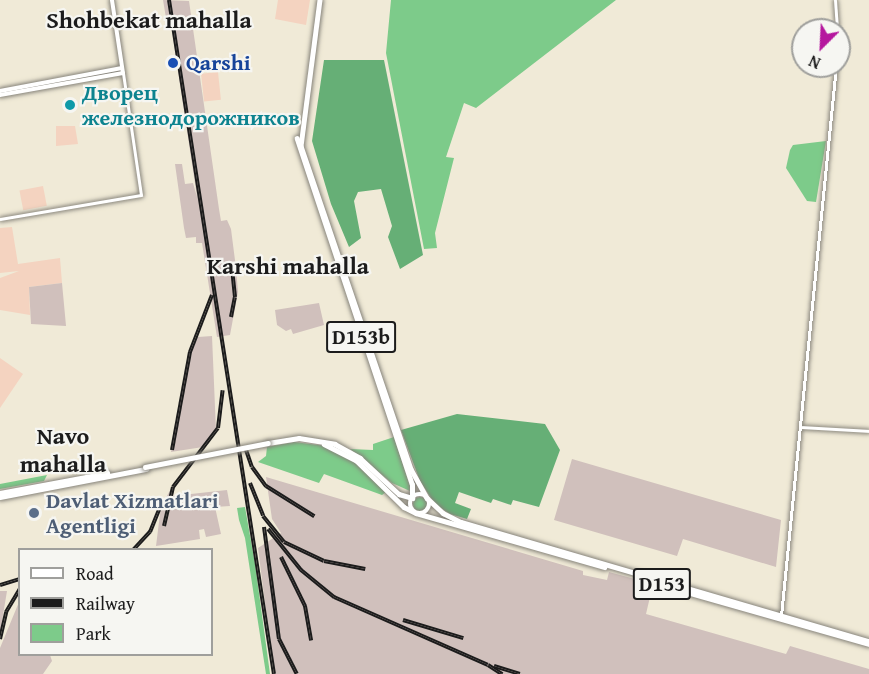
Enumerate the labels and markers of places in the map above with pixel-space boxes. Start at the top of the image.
place label: Qarshi [186,50,251,76]
marker: Qarshi [164,54,182,72]
place label: Дворец железнодорожников [82,79,300,130]
marker: Дворец железнодорожников [63,98,77,112]
place label: Davlat Xizmatlari Agentligi [46,487,219,538]
marker: Davlat Xizmatlari Agentligi [27,506,41,520]

